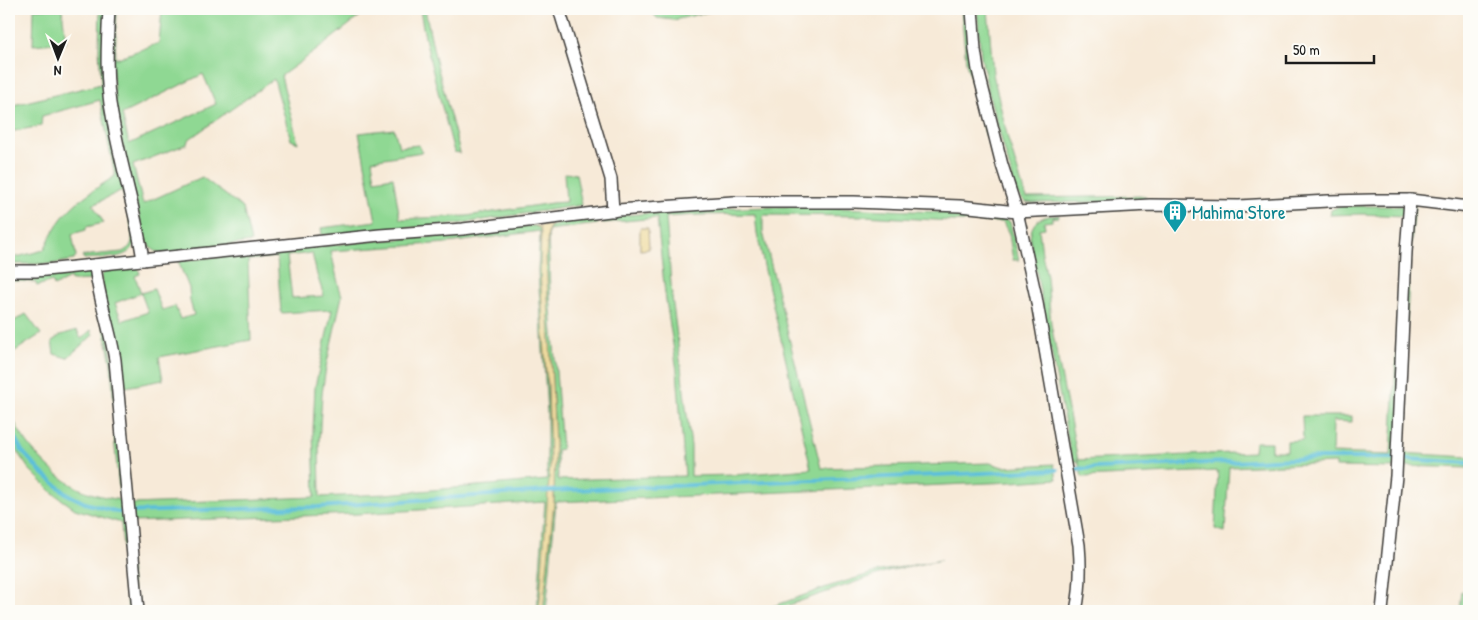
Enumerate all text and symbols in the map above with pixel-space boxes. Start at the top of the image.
north arrow [32,32,82,82]
scale bar [1286,32,1373,64]
text: 50 m [1293,39,1320,60]
text: N [53,62,62,81]
building icon: Mahima Store [1162,199,1188,233]
place label: Mahima Store [1192,199,1286,225]

